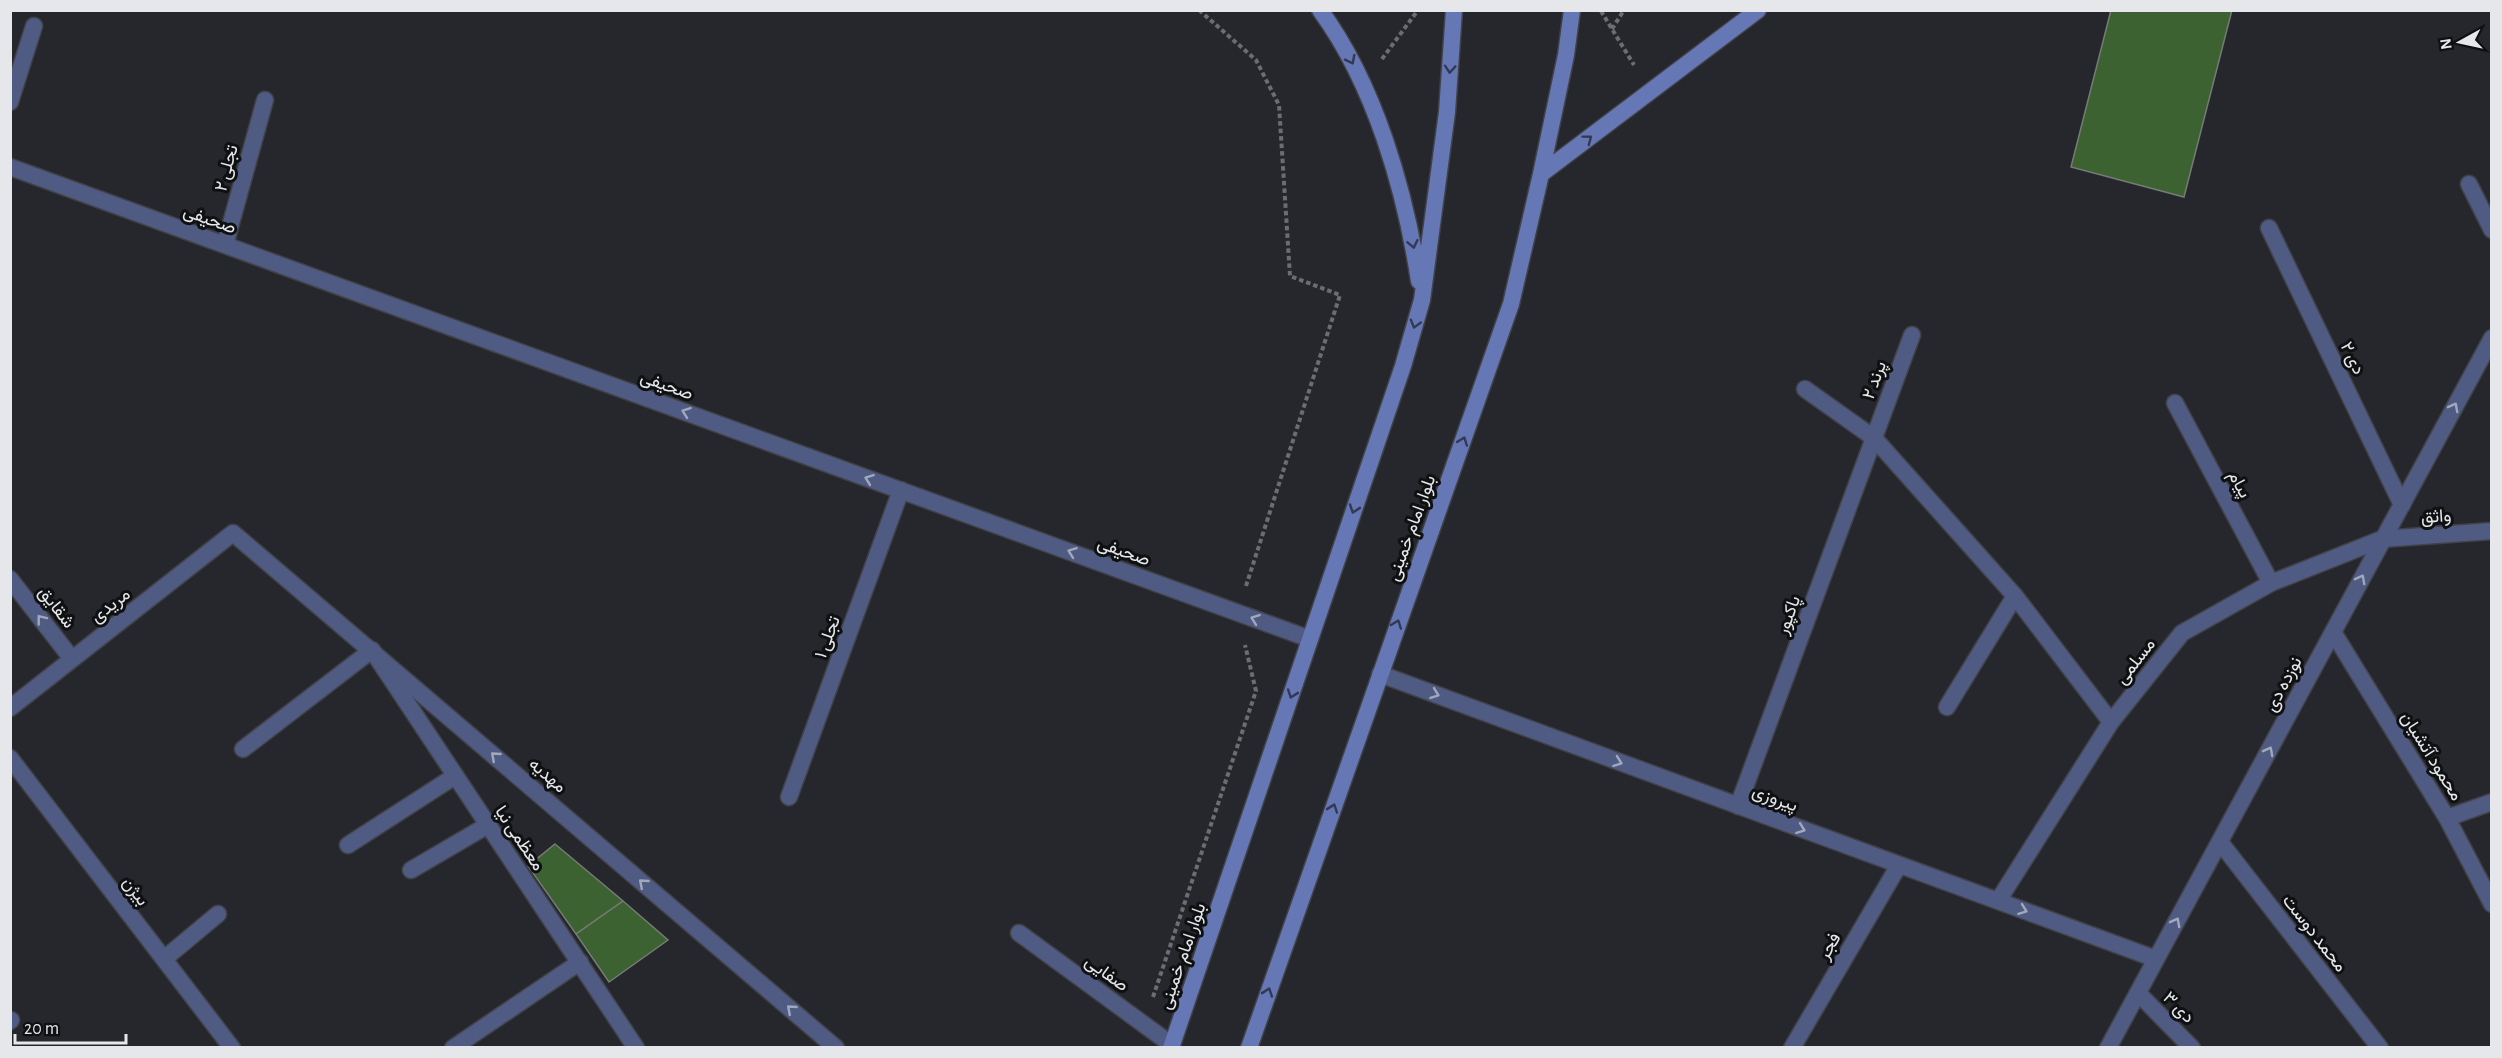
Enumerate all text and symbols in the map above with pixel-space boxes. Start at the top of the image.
north arrow [2430,12,2490,72]
text: N [2437,37,2455,51]
one-way arrow [1343,54,1355,65]
one-way arrow [1444,64,1457,73]
one-way arrow [1582,135,1593,146]
street label: تجلی ۲ [212,143,243,194]
street label: صحیفی [181,202,238,239]
one-way arrow [1406,239,1419,249]
one-way arrow [1410,318,1422,329]
street label: دی ۲ [2336,339,2368,378]
street label: پرند ۲ [1860,359,1892,402]
street label: صحیفی [638,368,695,405]
one-way arrow [2447,403,2458,414]
one-way arrow [681,407,692,420]
one-way arrow [1455,436,1468,446]
street label: پیام [2223,468,2254,502]
one-way arrow [864,473,875,486]
street label: بلوار امام خمینی [1384,473,1441,584]
one-way arrow [1349,503,1362,514]
street label: واثق [2420,507,2452,528]
street label: صحیفی [1095,534,1152,571]
one-way arrow [1067,547,1078,560]
one-way arrow [2354,575,2365,585]
street label: شقایق [34,583,78,632]
street label: مریدی [88,585,134,627]
street label: پاکپور [1773,593,1806,639]
street label: تجلی ١ [812,614,845,661]
one-way arrow [1250,614,1261,626]
one-way arrow [38,615,49,626]
one-way arrow [1390,619,1403,630]
street label: مسلمی [2112,635,2160,689]
street label: نوزده دی [2262,654,2307,715]
one-way arrow [1429,687,1440,700]
one-way arrow [1286,688,1299,699]
street label: محمود آتشیان [2396,709,2466,805]
one-way arrow [2262,746,2273,757]
one-way arrow [491,752,502,763]
one-way arrow [1612,754,1623,767]
street label: مهدیه [525,755,570,797]
street label: پیروزی [1749,782,1800,817]
street label: معظمی نیا [490,803,547,875]
one-way arrow [1325,803,1338,814]
one-way arrow [1795,821,1806,834]
street label: بیژن [118,874,152,910]
one-way arrow [639,879,650,890]
street label: محمد دوست [2278,892,2350,976]
street label: بلوار امام خمینی [1156,901,1211,1012]
one-way arrow [2017,903,2028,915]
one-way arrow [2169,918,2180,928]
street label: فجر [1815,930,1845,964]
street label: صفایی [1081,952,1131,996]
one-way arrow [1261,987,1274,998]
street label: دی ۳ [2158,989,2197,1028]
one-way arrow [787,1006,798,1017]
scale bar [15,1007,126,1045]
text: 20 m [24,1020,59,1038]

